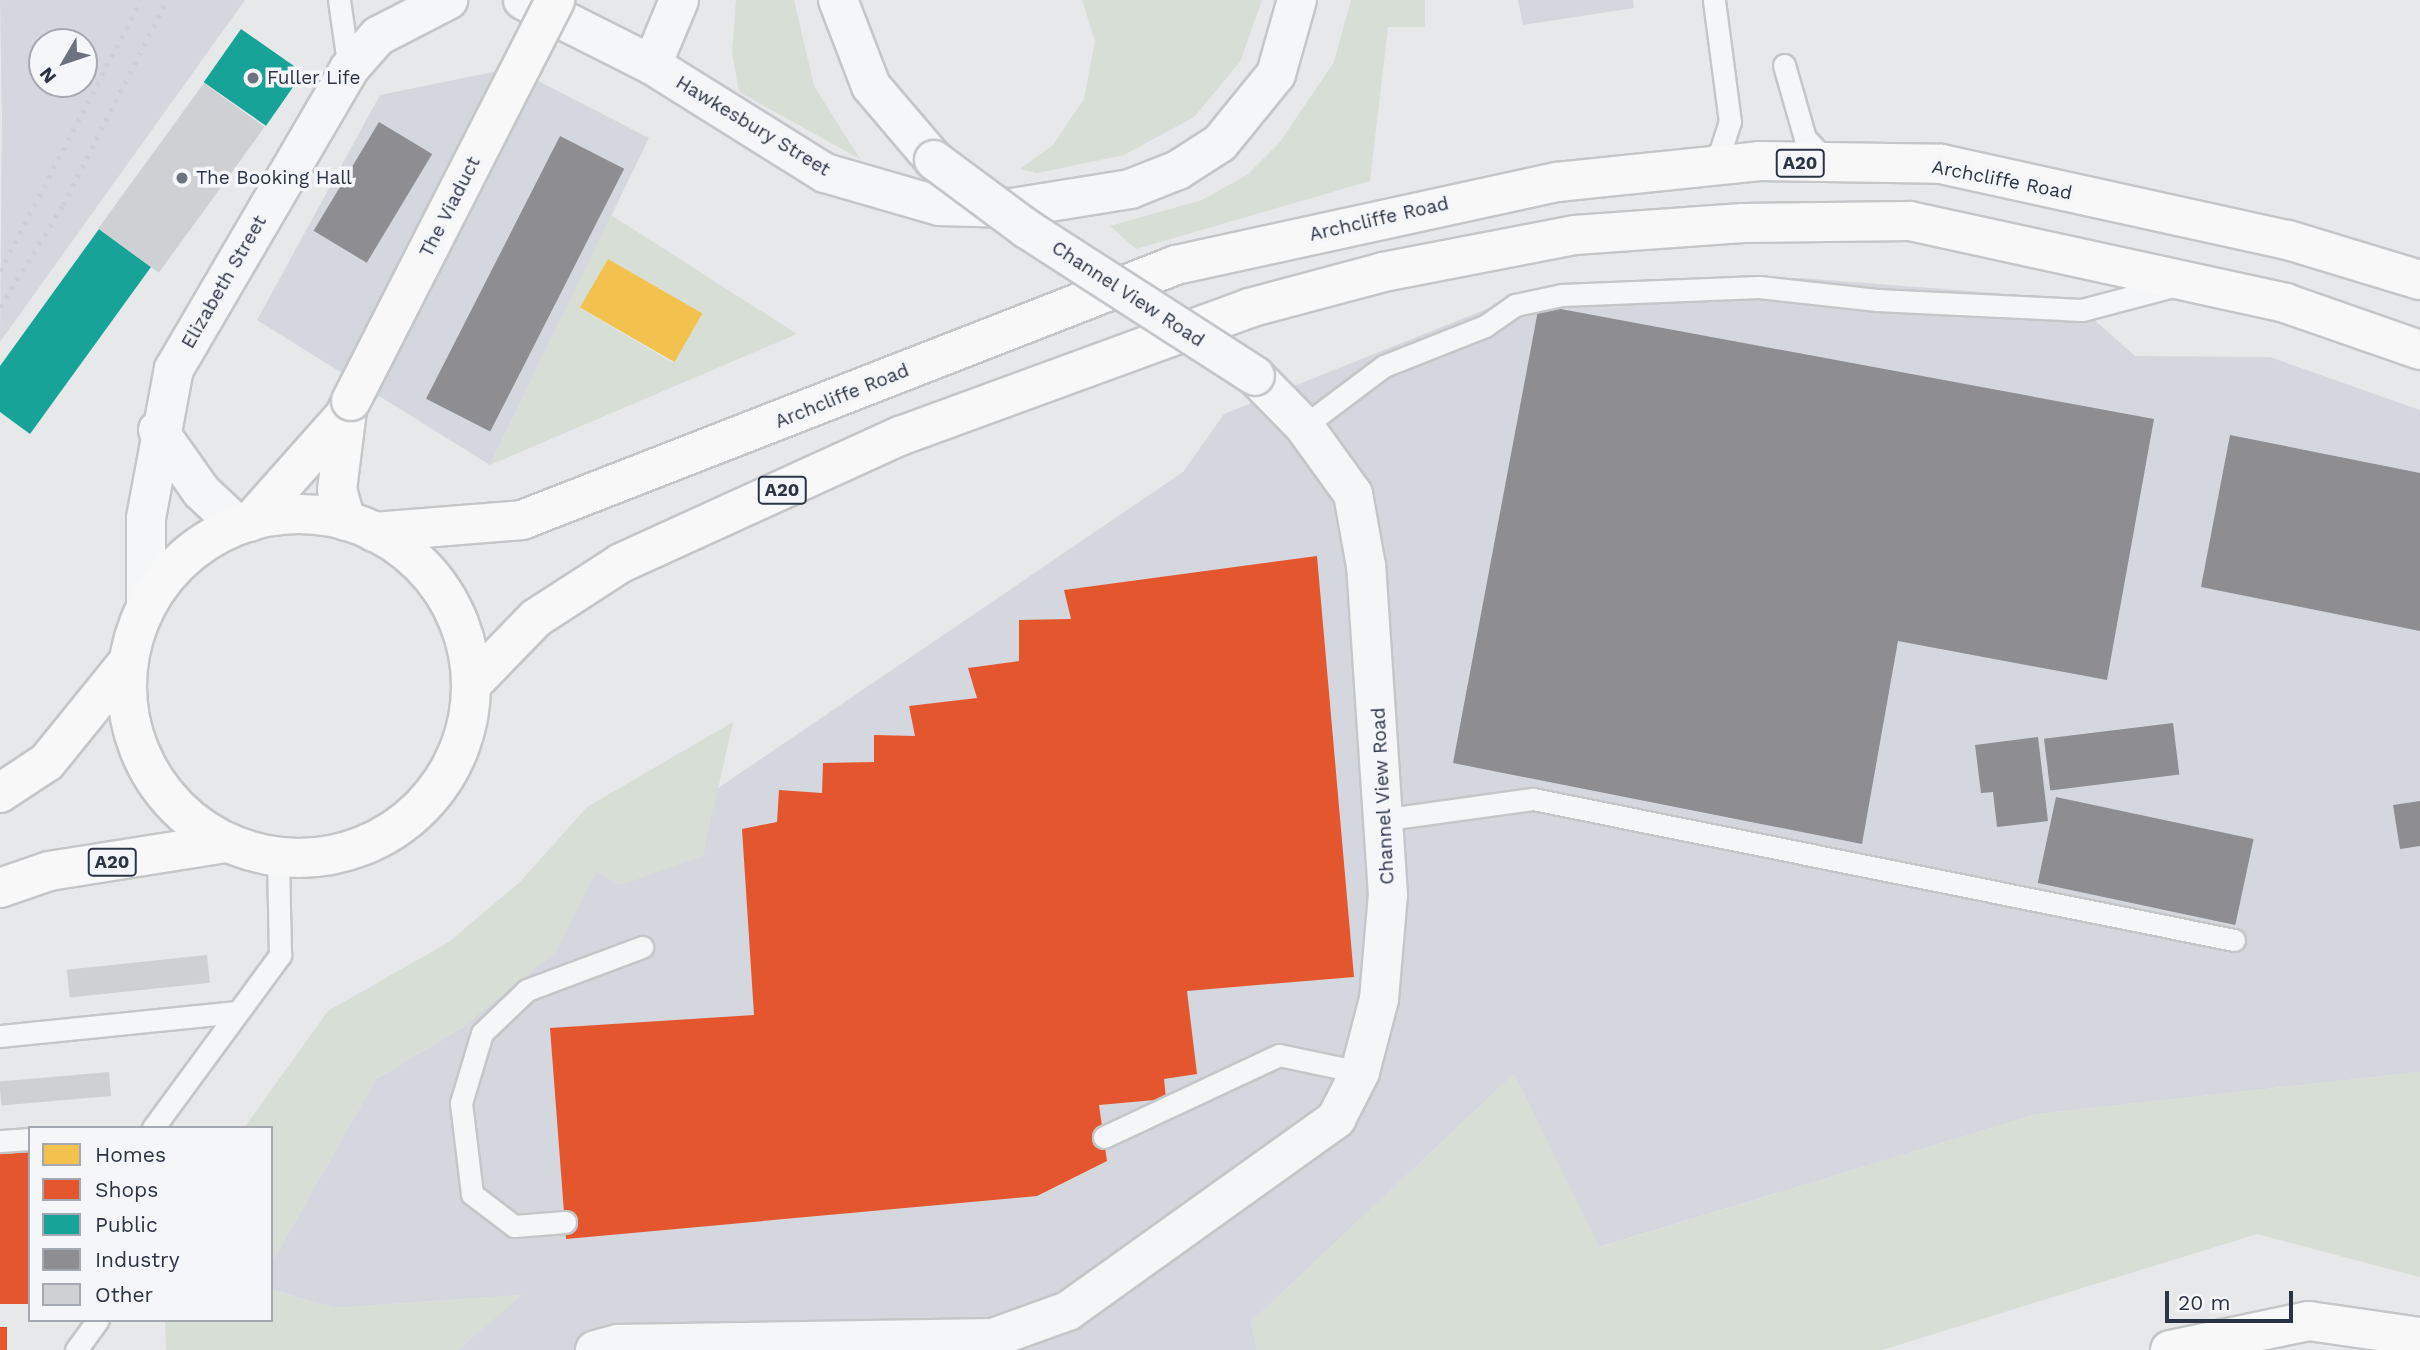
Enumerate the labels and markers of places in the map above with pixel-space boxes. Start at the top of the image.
place label: Fuller Life [267,67,361,89]
marker: Fuller Life [245,70,261,86]
place label: The Booking Hall [196,167,352,189]
marker: The Booking Hall [174,170,190,186]

